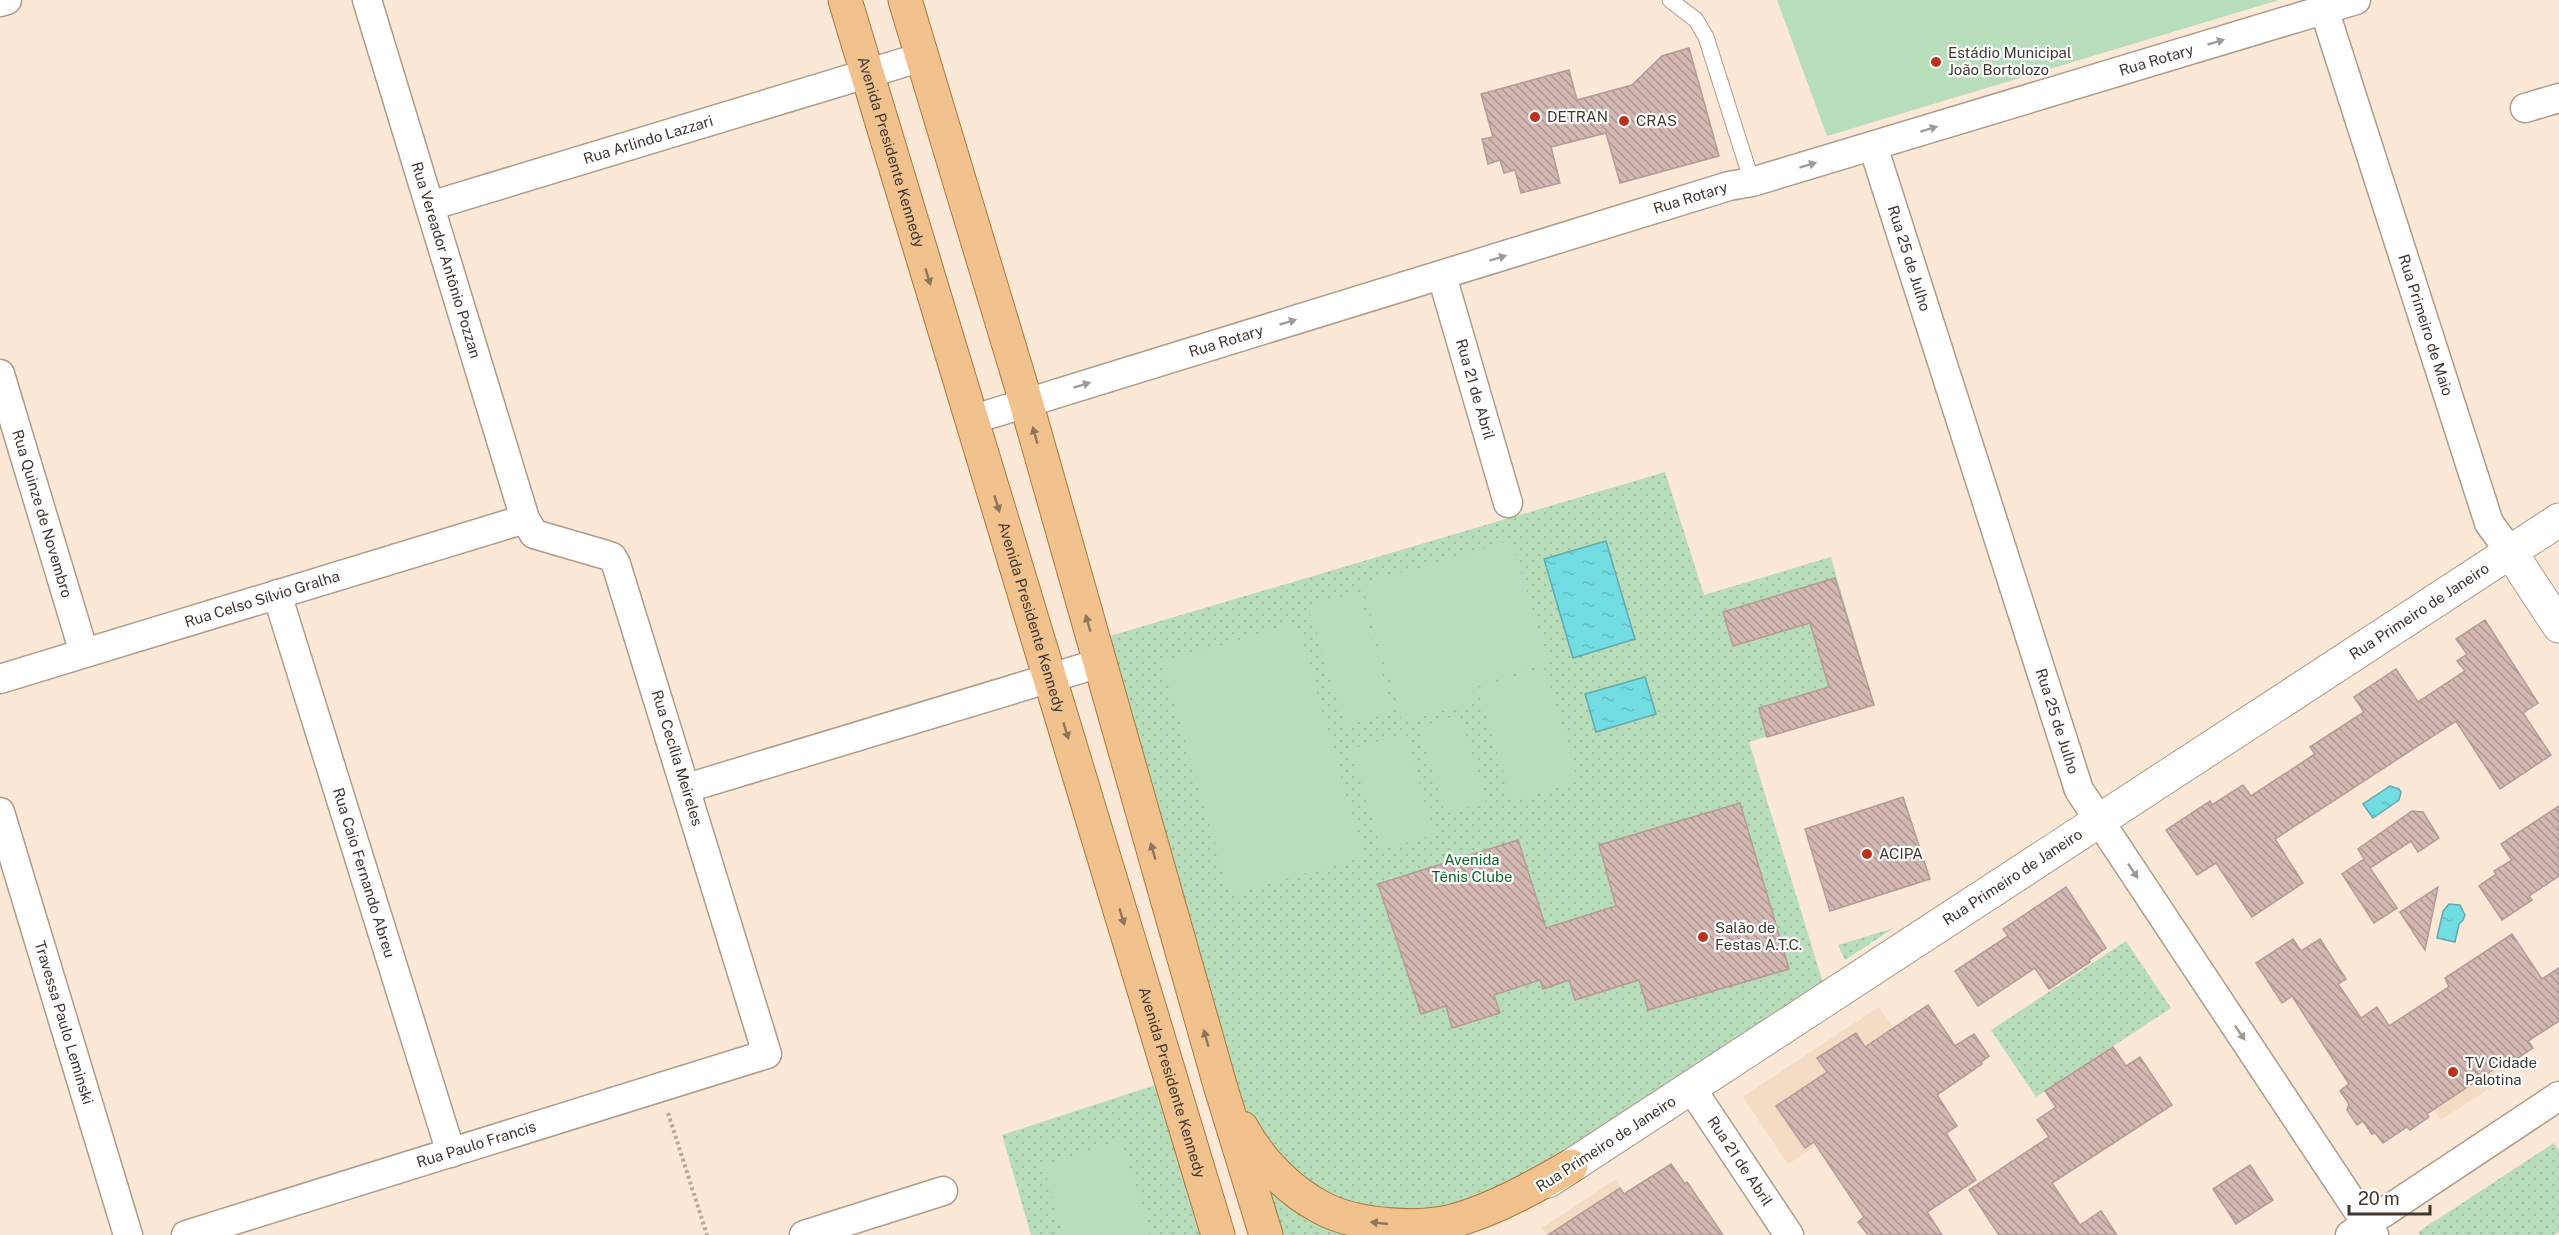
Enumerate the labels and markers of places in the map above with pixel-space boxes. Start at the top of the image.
place label: Estádio Municipal João Bortolozo [1948,44,2071,78]
marker: Estádio Municipal João Bortolozo [1929,55,1943,69]
place label: DETRAN [1547,108,1608,125]
marker: DETRAN [1528,110,1542,124]
place label: CRAS [1636,112,1677,129]
marker: CRAS [1617,114,1631,128]
place label: ACIPA [1879,845,1923,862]
marker: ACIPA [1860,847,1874,861]
place label: Salão de Festas A.T.C. [1715,919,1802,953]
marker: Salão de Festas A.T.C. [1696,930,1710,944]
place label: TV Cidade Palotina [2465,1054,2537,1088]
marker: TV Cidade Palotina [2446,1065,2460,1079]

